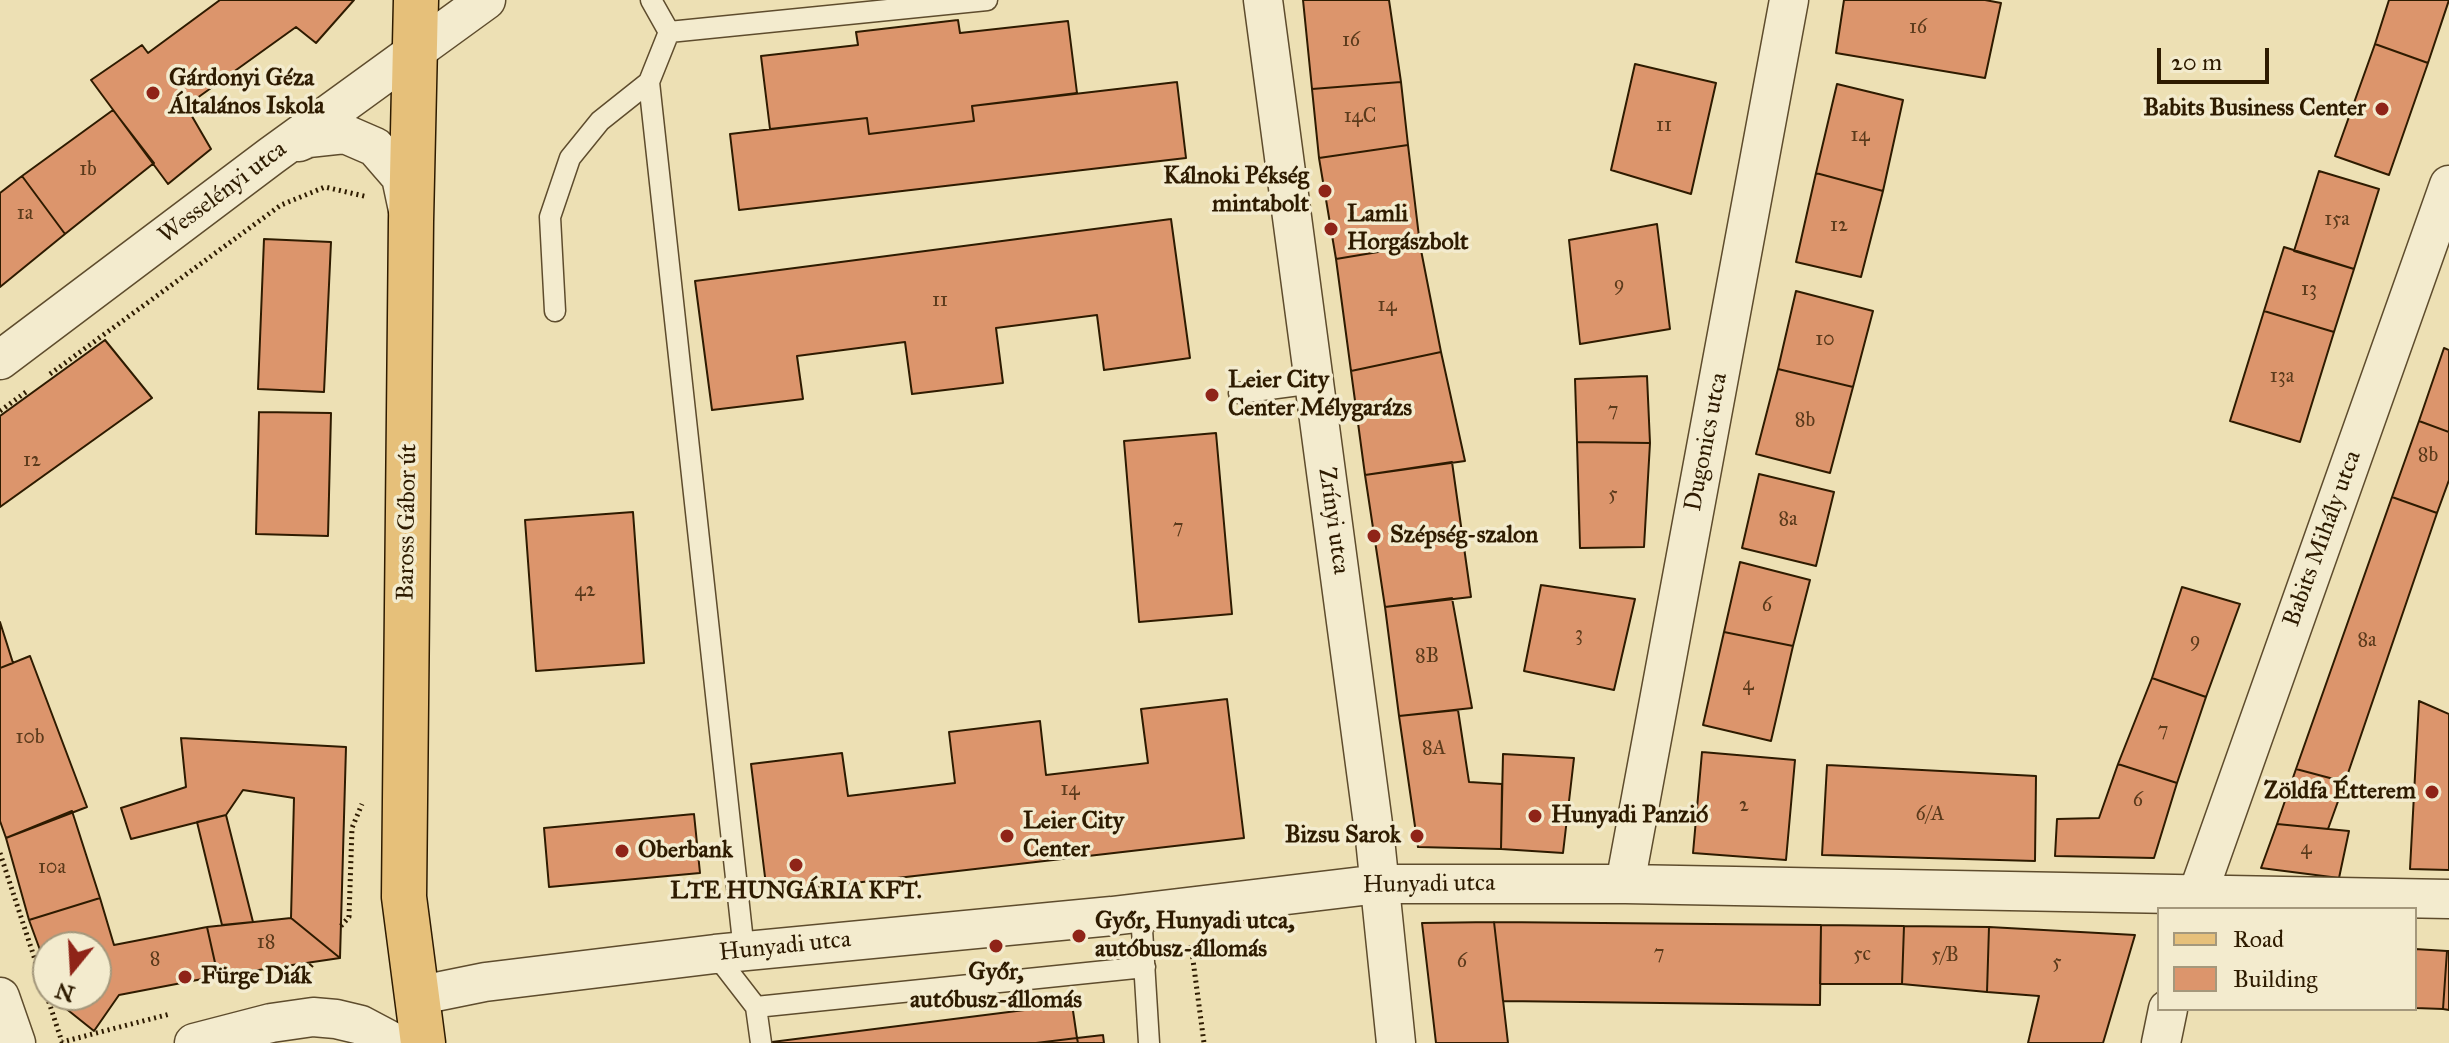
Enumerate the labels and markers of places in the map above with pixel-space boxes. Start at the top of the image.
place label: Gárdonyi Géza Általános Iskola [169,65,324,121]
marker: Gárdonyi Géza Általános Iskola [144,84,162,102]
place label: Babits Business Center [2143,95,2366,123]
marker: Babits Business Center [2373,100,2391,118]
place label: Kálnoki Pékség mintabolt [1163,163,1309,219]
marker: Kálnoki Pékség mintabolt [1316,182,1334,200]
place label: Lamli Horgászbolt [1347,201,1469,257]
marker: Lamli Horgászbolt [1322,220,1340,238]
place label: Leier City Center Mélygarázs [1228,367,1412,423]
marker: Leier City Center Mélygarázs [1203,386,1221,404]
place label: Szépség-szalon [1390,522,1538,550]
marker: Szépség-szalon [1365,527,1383,545]
place label: Zöldfa Étterem [2264,778,2416,806]
marker: Zöldfa Étterem [2423,783,2441,801]
place label: Hunyadi Panzió [1551,802,1708,830]
marker: Hunyadi Panzió [1526,807,1544,825]
place label: Leier City Center [1023,808,1124,864]
place label: Bizsu Sarok [1285,822,1401,850]
marker: Leier City Center [998,827,1016,845]
marker: Bizsu Sarok [1408,827,1426,845]
place label: Oberbank [638,837,733,865]
marker: Oberbank [613,842,631,860]
marker: LTE HUNGÁRIA KFT. [787,856,805,874]
place label: LTE HUNGÁRIA KFT. [670,878,922,906]
place label: Győr, Hunyadi utca, autóbusz-állomás [1095,908,1295,964]
marker: Győr, Hunyadi utca, autóbusz-állomás [1070,927,1088,945]
marker: Győr, autóbusz-állomás [987,937,1005,955]
place label: Győr, autóbusz-állomás [910,959,1082,1015]
place label: Fürge Diák [201,963,312,991]
marker: Fürge Diák [176,968,194,986]

